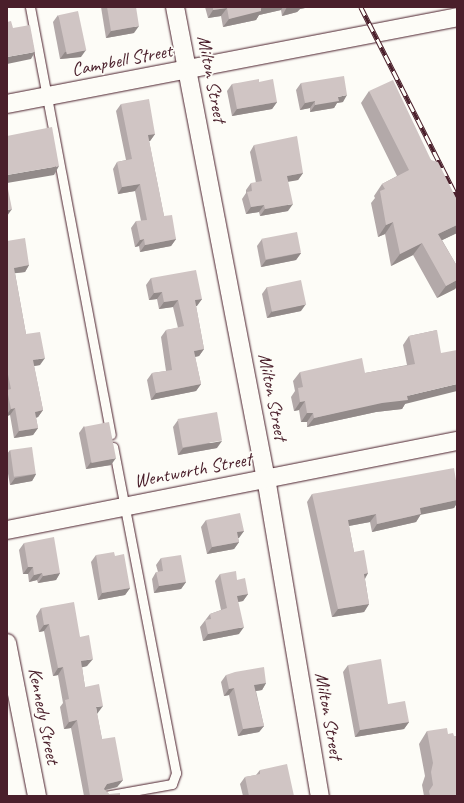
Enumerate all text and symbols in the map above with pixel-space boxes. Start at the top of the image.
street label: Milton Street [191,34,231,124]
street label: Campbell Street [70,40,174,82]
street label: Milton Street [252,352,292,442]
street label: Wentworth Street [132,448,254,494]
street label: Kennedy Street [22,666,64,766]
street label: Milton Street [309,671,347,761]

